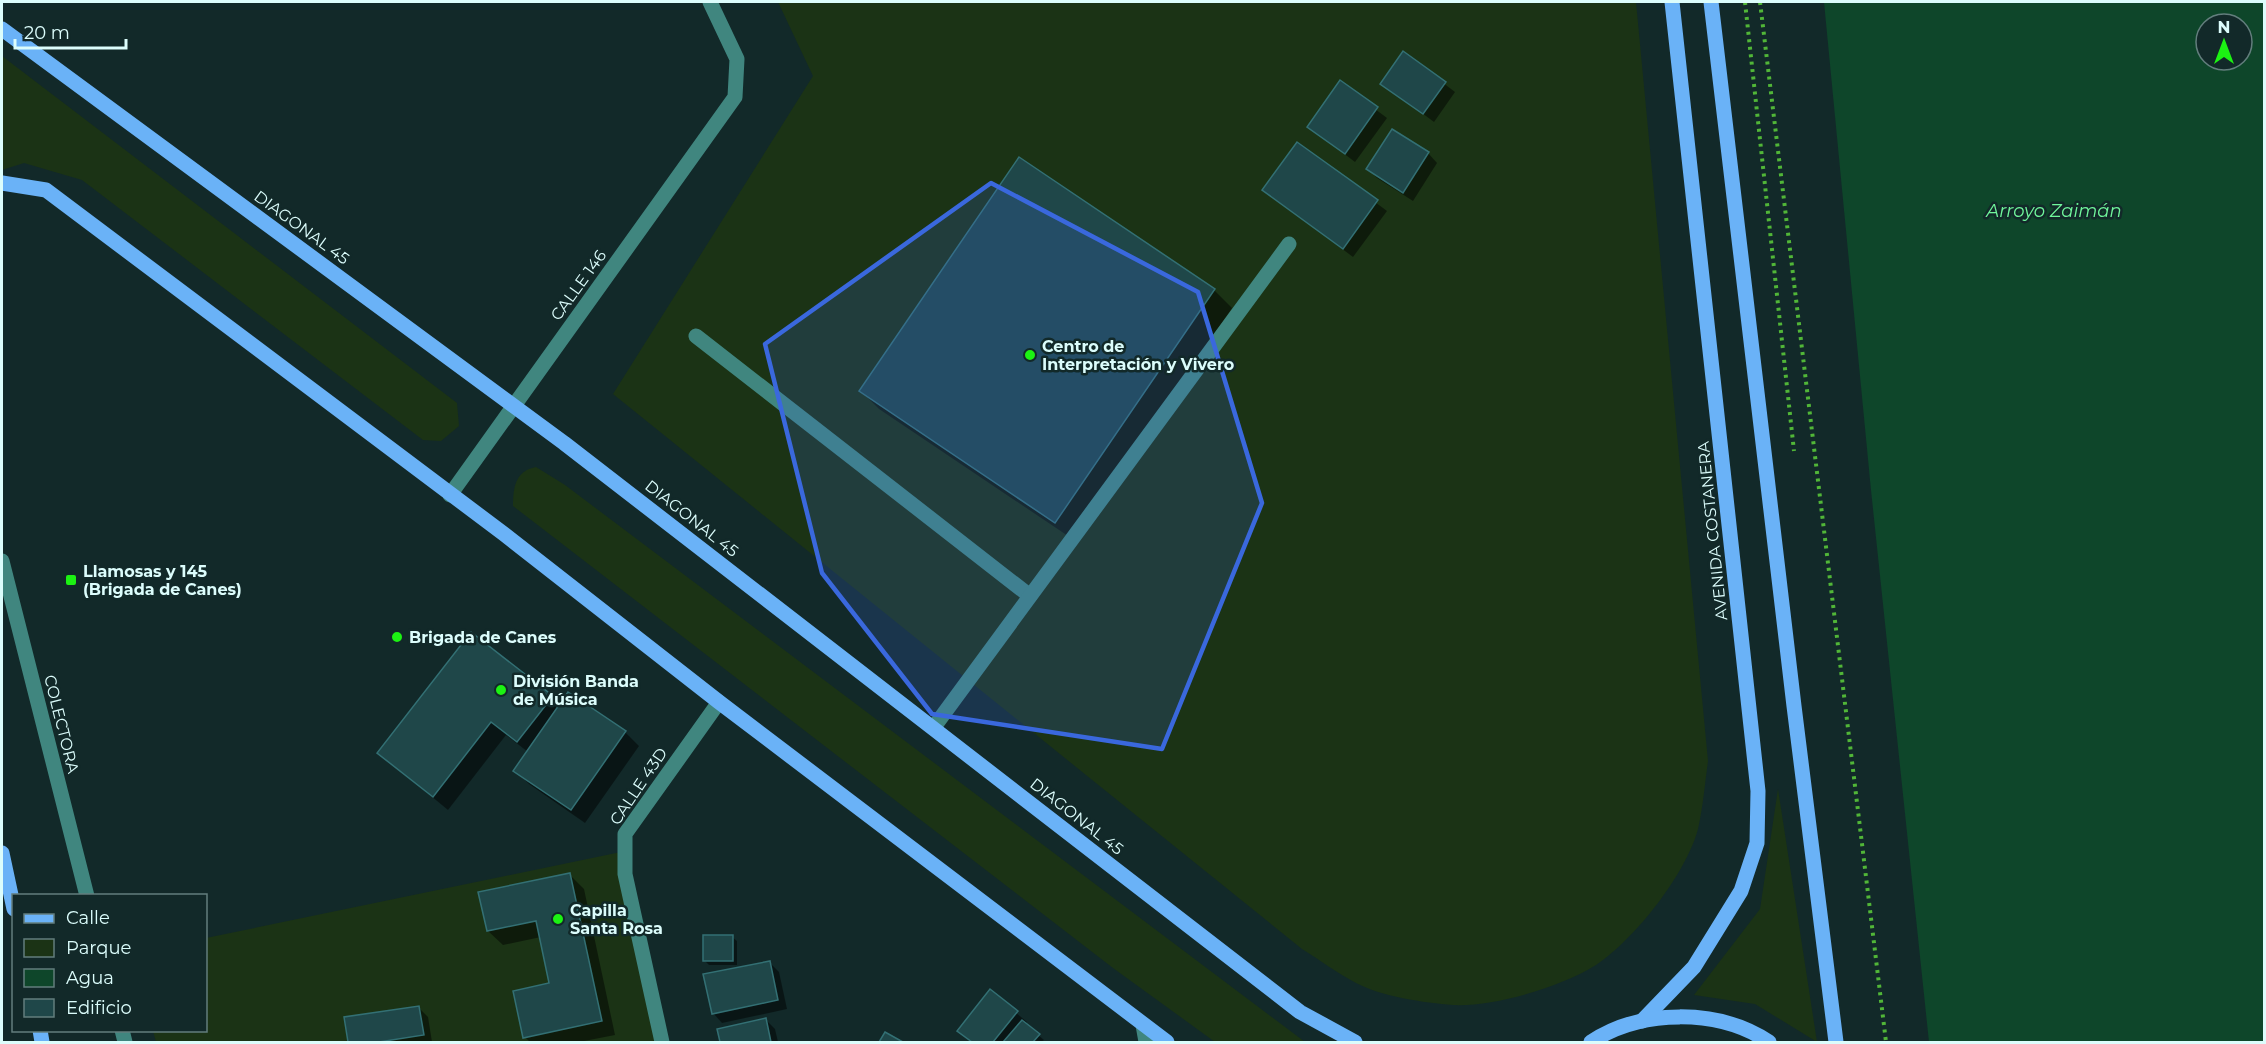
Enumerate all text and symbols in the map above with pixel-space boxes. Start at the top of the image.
scale bar [15,12,126,50]
north arrow [2194,12,2254,72]
text: N [2218,18,2230,37]
text: 20 m [24,22,70,44]
street label: DIAGONAL 45 [250,187,353,268]
water label: Arroyo Zaimán [1985,200,2122,222]
street label: CALLE 146 [547,246,610,324]
place label: Centro de Interpretación y Vivero [1042,337,1234,374]
marker: Centro de Interpretación y Vivero [1023,348,1037,362]
street label: AVENIDA COSTANERA [1694,440,1731,621]
street label: DIAGONAL 45 [641,476,742,561]
place label: Llamosas y 145 (Brigada de Canes) [83,562,242,599]
marker: Llamosas y 145 (Brigada de Canes) [64,573,78,587]
place label: Brigada de Canes [409,628,557,647]
marker: Brigada de Canes [390,630,404,644]
place label: División Banda de Música [513,672,639,709]
street label: COLECTORA [40,673,83,776]
marker: División Banda de Música [494,683,508,697]
street label: CALLE 43D [606,744,671,828]
street label: DIAGONAL 45 [1026,774,1127,859]
legend [12,894,207,1032]
place label: Capilla Santa Rosa [570,901,663,938]
text: Calle [66,907,110,929]
marker: Capilla Santa Rosa [551,912,565,926]
text: Parque [66,937,132,959]
text: Agua [66,967,114,989]
text: Edificio [66,997,132,1019]

